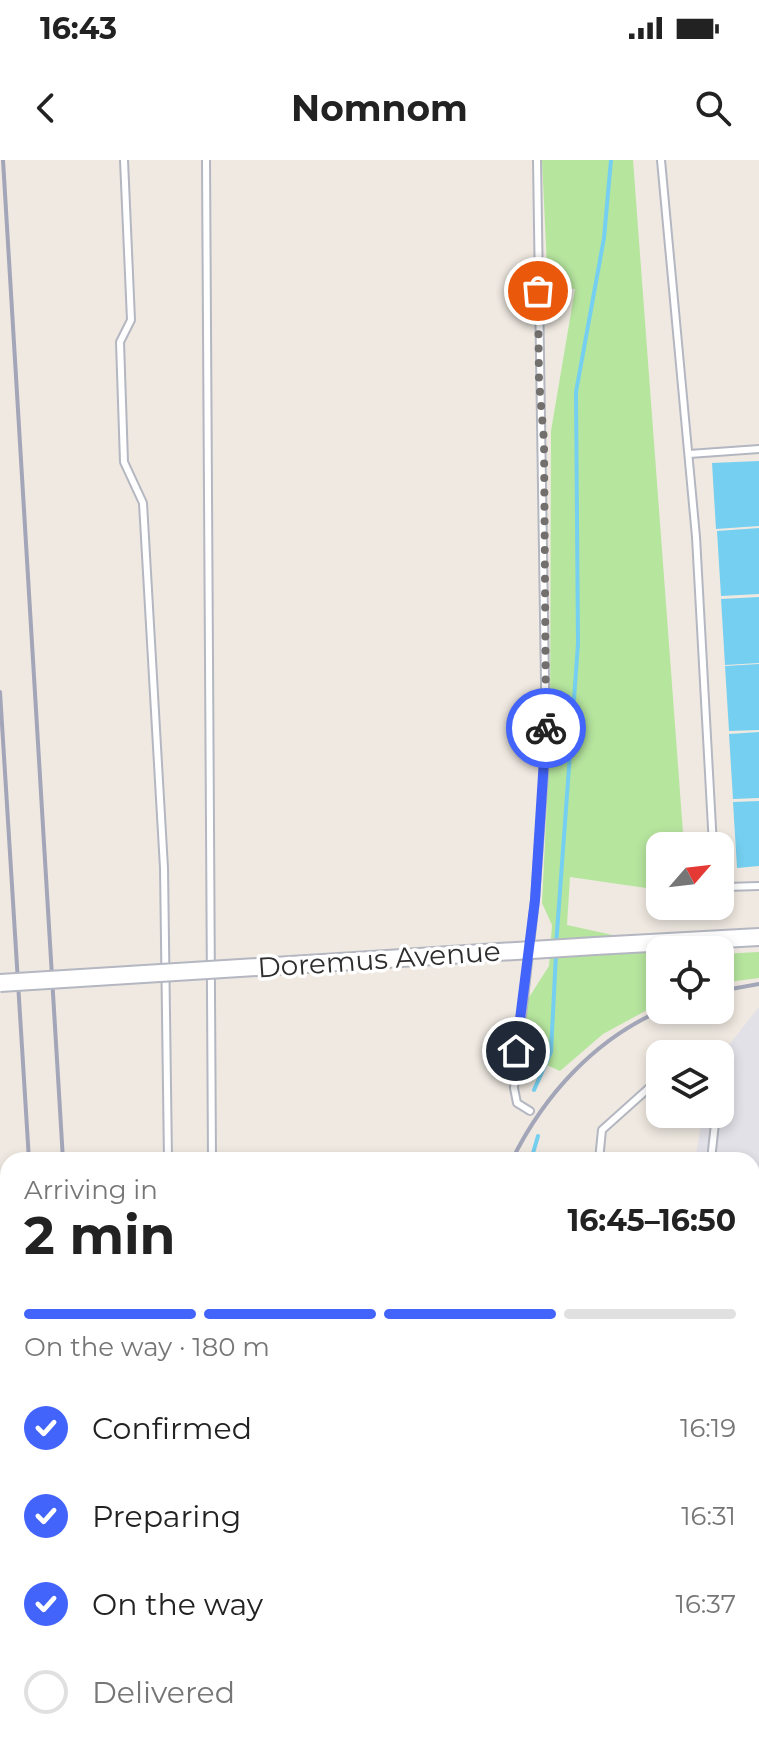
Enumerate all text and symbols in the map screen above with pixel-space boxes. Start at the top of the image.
text: 16:43 [40,10,117,47]
icon: back [24,86,68,130]
text: Nomnom [291,86,468,130]
icon: search [691,86,735,130]
pin [504,257,572,325]
icon: bag [516,269,560,313]
courier [506,688,586,768]
icon: bike [524,706,568,750]
north arrow [646,832,734,920]
map controls [646,832,734,1128]
street label: Doremus Avenue [256,934,502,984]
button: locate [646,936,734,1024]
pin [482,1017,550,1085]
icon: home [494,1029,538,1073]
button: layers [646,1040,734,1128]
text: Arriving in [24,1174,158,1206]
text: 16:45–16:50 [567,1202,736,1239]
text: 2 min [24,1204,176,1267]
text: On the way · 180 m [24,1331,270,1363]
icon: check [24,1406,68,1450]
text: Confirmed [92,1410,252,1447]
text: 16:19 [680,1412,736,1444]
icon: check [24,1494,68,1538]
text: Preparing [92,1498,241,1535]
text: 16:31 [681,1500,736,1532]
icon: check [24,1582,68,1626]
text: On the way [92,1586,263,1623]
text: 16:37 [676,1588,736,1620]
text: Delivered [92,1674,235,1711]

